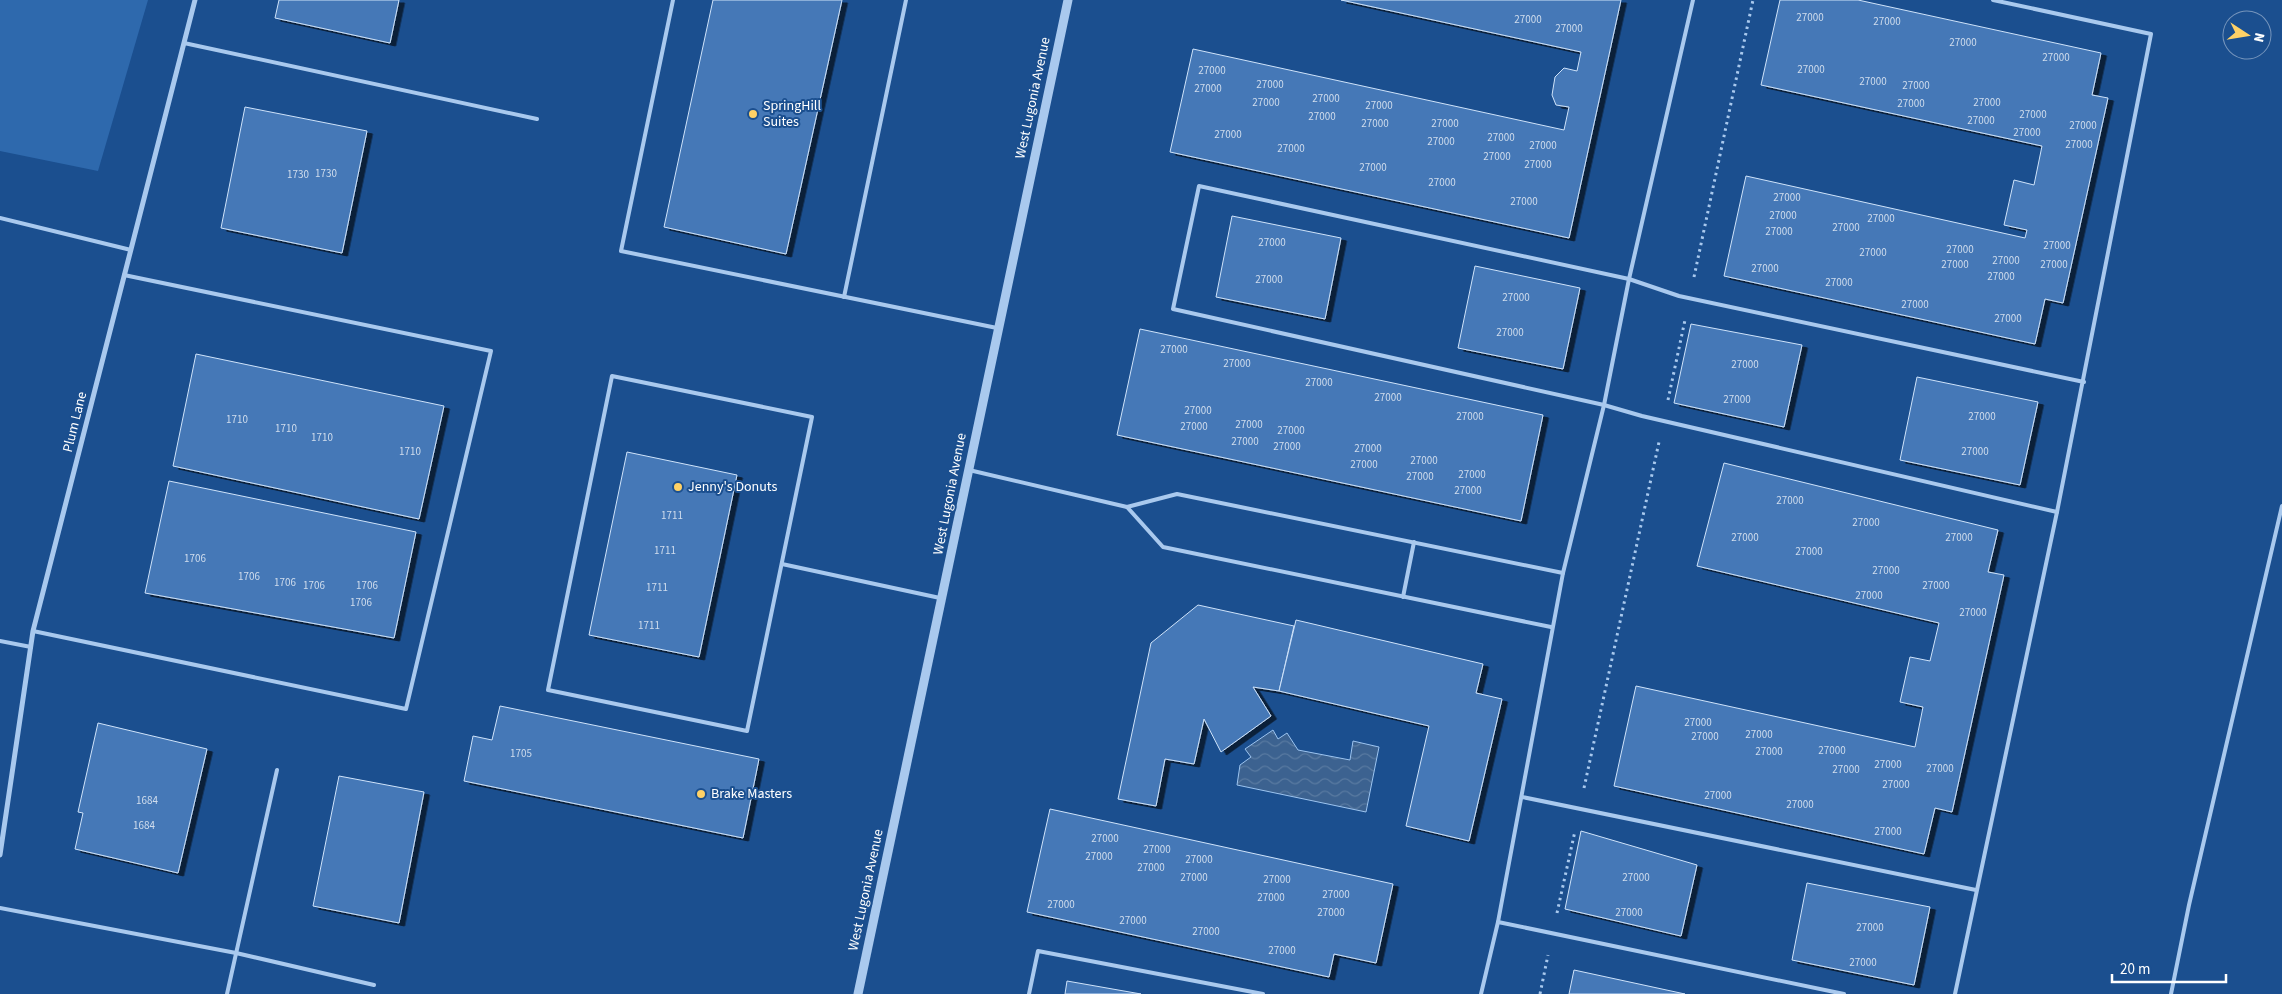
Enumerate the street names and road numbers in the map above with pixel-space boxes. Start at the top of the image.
street label: West Lugonia Avenue [1010,35,1056,161]
street label: Plum Lane [58,389,92,454]
street label: West Lugonia Avenue [928,431,972,557]
street label: West Lugonia Avenue [843,827,889,953]

